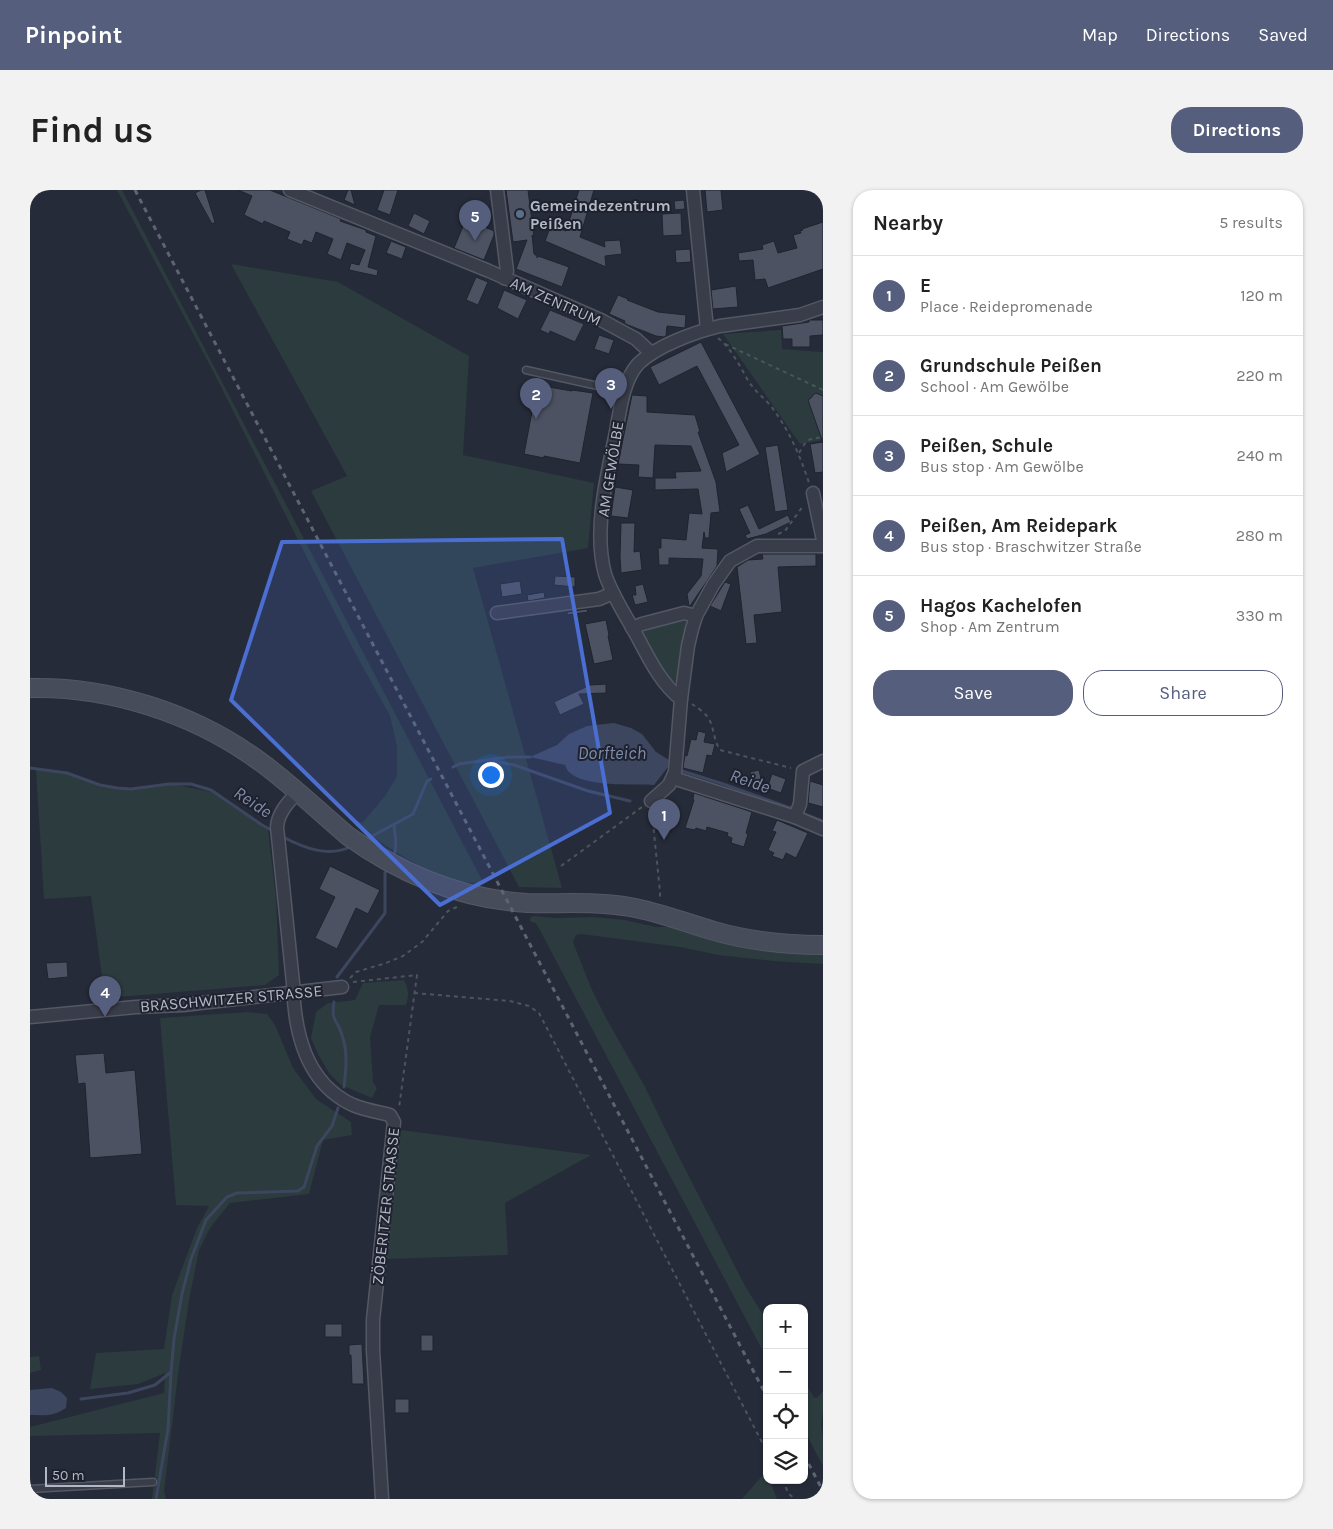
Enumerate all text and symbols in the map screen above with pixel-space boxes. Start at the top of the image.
text: Pinpoint [25,21,122,49]
text: Map [1082,24,1118,46]
text: Directions [1146,24,1230,46]
text: Saved [1258,24,1308,46]
button: Directions [1171,107,1303,153]
text: Find us [30,110,153,151]
place label: Gemeindezentrum Peißen [530,196,671,233]
pin: 5 [459,200,491,241]
marker: Gemeindezentrum Peißen [514,208,526,220]
text: Nearby [873,211,943,235]
text: 5 results [1219,213,1283,232]
street label: AM ZENTRUM [507,273,604,330]
text: E [920,275,931,297]
text: 1 [886,286,892,305]
text: 120 m [1240,286,1283,305]
text: Place · Reidepromenade [920,297,1093,316]
text: Grundschule Peißen [920,355,1102,377]
text: 2 [884,366,894,385]
text: 220 m [1236,366,1283,385]
pin: 3 [595,368,627,409]
text: School · Am Gewölbe [920,377,1069,396]
pin: 2 [520,378,552,419]
street label: AM GEWÖLBE [594,420,627,518]
text: Peißen, Schule [920,435,1053,457]
text: 3 [884,446,894,465]
text: 240 m [1237,446,1283,465]
text: Bus stop · Am Gewölbe [920,457,1084,476]
text: Peißen, Am Reidepark [920,515,1118,537]
text: 4 [884,526,894,545]
text: 280 m [1236,526,1283,545]
text: Bus stop · Braschwitzer Straße [920,537,1142,556]
text: Hagos Kachelofen [920,595,1082,617]
text: 5 [884,606,894,625]
text: 330 m [1236,606,1283,625]
text: Shop · Am Zentrum [920,617,1060,636]
button: Save [873,670,1073,716]
button: Share [1083,670,1283,716]
water label: Dorfteich [578,742,646,764]
your location [478,762,504,788]
water label: Reide [727,764,773,798]
water label: Reide [230,781,276,823]
pin: 1 [648,799,680,840]
pin: 4 [89,976,121,1017]
street label: BRASCHWITZER STRASSE [139,981,323,1016]
street label: ZÖBERITZER STRASSE [368,1126,403,1286]
map controls [763,1304,808,1484]
button: + [763,1304,808,1349]
button: − [763,1349,808,1394]
button: locate [763,1394,808,1439]
button: layers [763,1439,808,1484]
scale bar [45,1464,125,1487]
text: 50 m [52,1467,85,1484]

